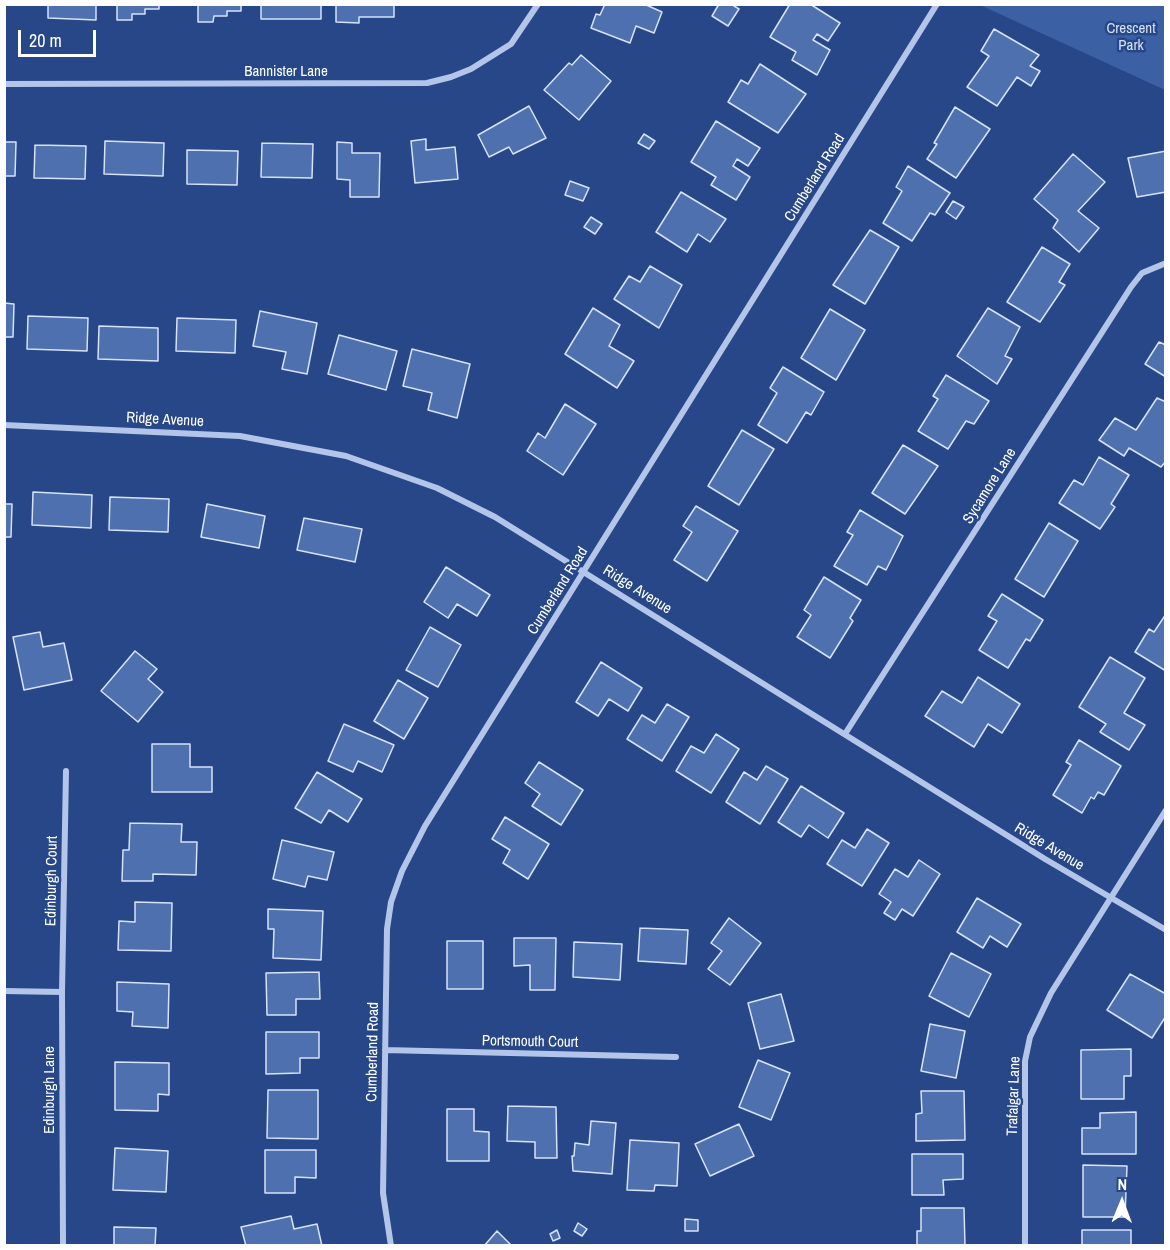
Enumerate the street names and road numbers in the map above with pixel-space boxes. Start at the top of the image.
street label: Bannister Lane [244,63,328,81]
street label: Cumberland Road [781,131,849,225]
street label: Ridge Avenue [126,409,204,431]
street label: Sycamore Lane [960,445,1020,527]
street label: Cumberland Road [524,544,592,638]
street label: Ridge Avenue [599,562,675,618]
street label: Ridge Avenue [1011,819,1087,875]
street label: Edinburgh Court [42,836,62,926]
street label: Cumberland Road [363,1002,383,1102]
street label: Portsmouth Court [482,1032,578,1052]
street label: Edinburgh Lane [41,1046,59,1134]
street label: Trafalgar Lane [1004,1056,1024,1136]

